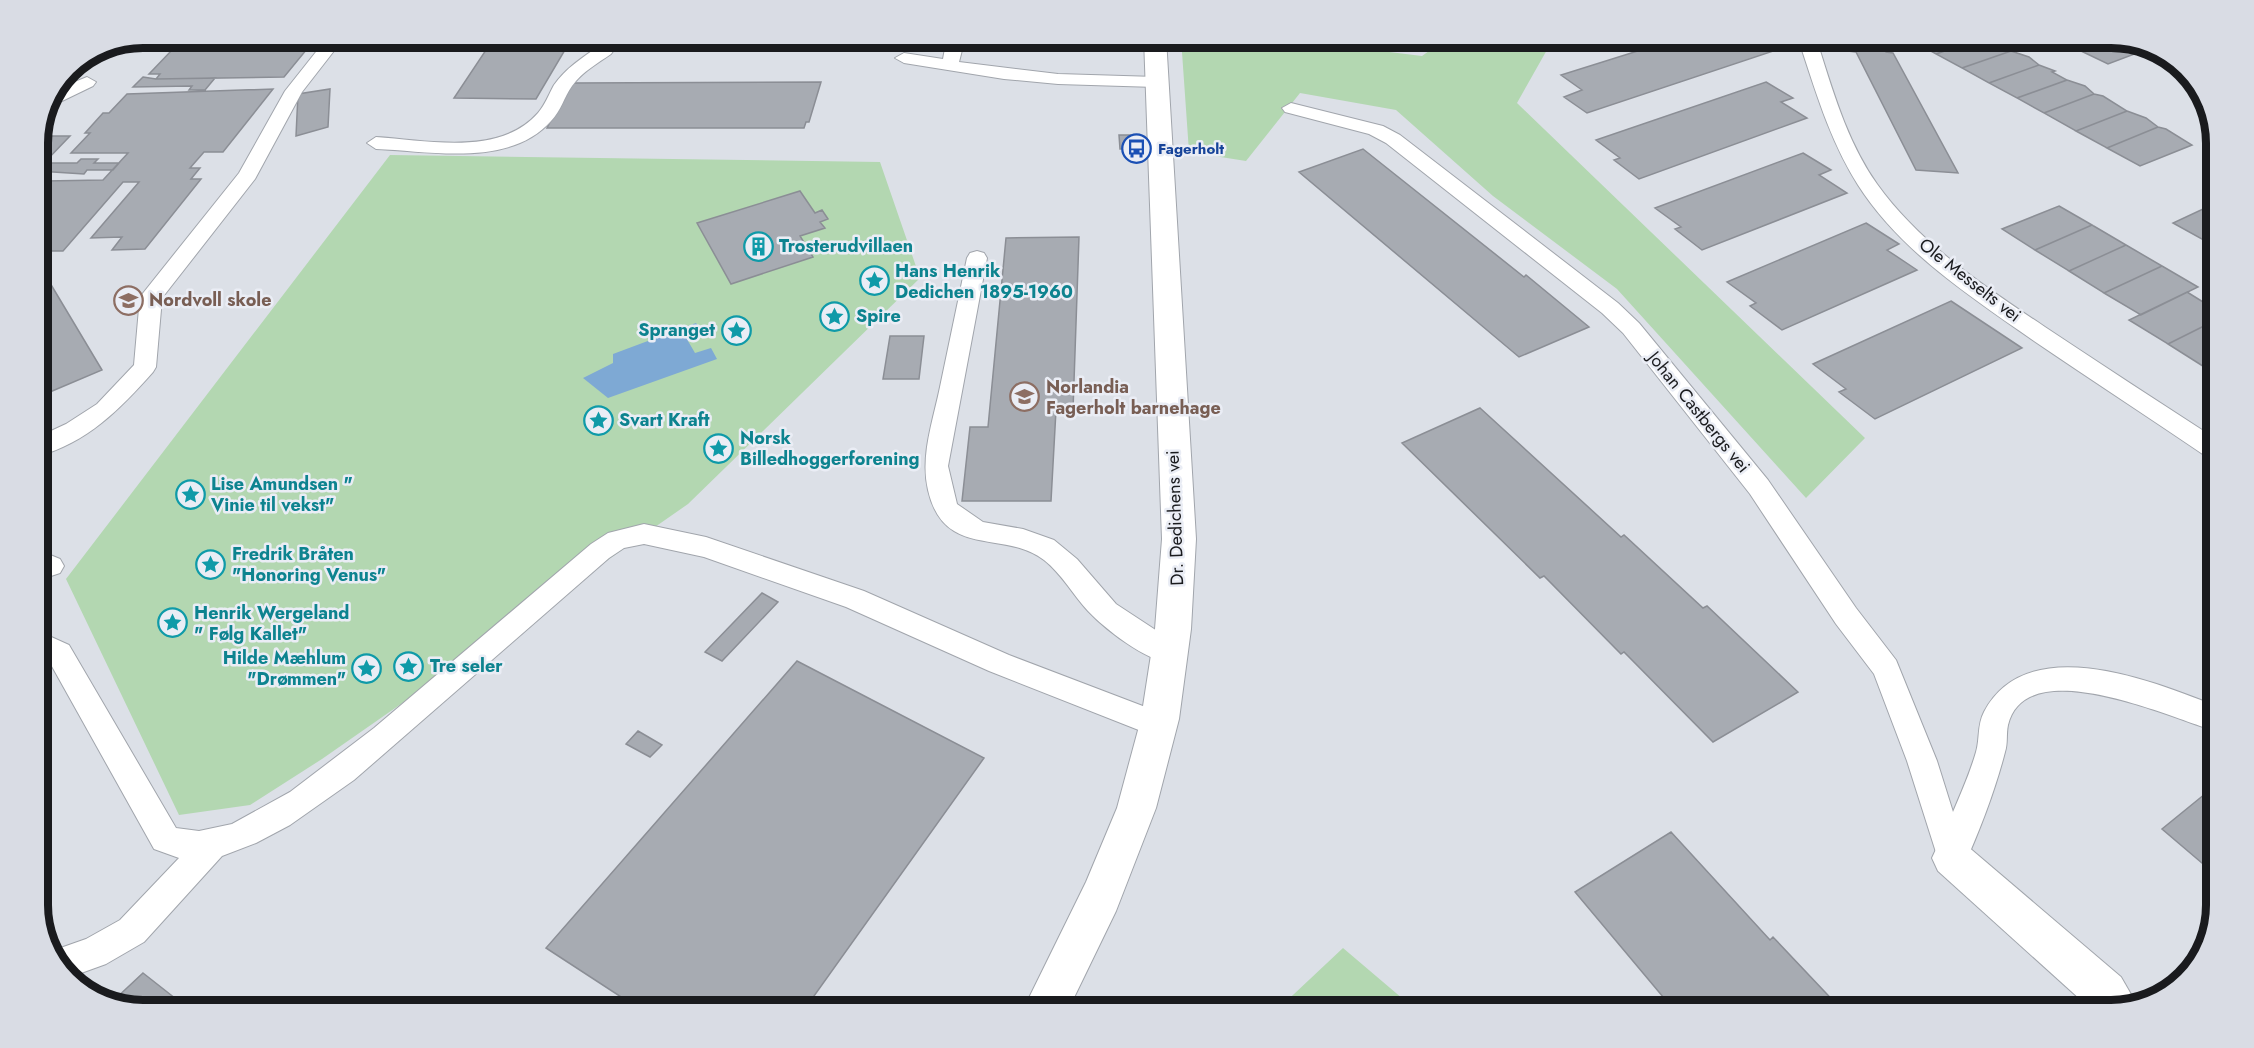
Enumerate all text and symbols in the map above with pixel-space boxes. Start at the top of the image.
bus stop icon: Fagerholt [1121,133,1153,165]
place label: Fagerholt [1158,138,1224,160]
building icon: Trosterudvillaen [742,230,774,262]
street label: Ole Messelts vei [1913,232,2027,328]
place label: Trosterudvillaen [779,233,913,259]
place label: Hans Henrik Dedichen 1895-1960 [895,258,1073,305]
place icon: Hans Henrik Dedichen 1895-1960 [858,265,890,297]
school or university icon: Nordvoll skole [112,284,144,316]
place label: Nordvoll skole [149,287,272,313]
place icon: Spire [819,300,851,332]
place label: Spire [856,303,901,329]
place icon: Spranget [720,314,752,346]
place label: Spranget [638,317,715,343]
street label: Johan Castbergs vei [1641,344,1756,478]
place label: Norlandia Fagerholt barnehage [1046,374,1221,421]
school or university icon: Norlandia Fagerholt barnehage [1009,381,1041,413]
place icon: Svart Kraft [582,404,614,436]
place label: Svart Kraft [619,407,710,433]
place label: Norsk Billedhoggerforening [740,425,920,472]
place icon: Norsk Billedhoggerforening [703,432,735,464]
street label: Dr. Dedichens vei [1160,450,1190,586]
place label: Lise Amundsen " Vinie til vekst" [210,471,353,518]
place icon: Lise Amundsen " Vinie til vekst" [174,478,206,510]
place label: Fredrik Bråten "Honoring Venus" [232,541,386,588]
place icon: Fredrik Bråten "Honoring Venus" [195,548,227,580]
place label: Henrik Wergeland " Følg Kallet" [194,600,349,647]
place icon: Henrik Wergeland " Følg Kallet" [157,607,189,639]
place label: Hilde Mæhlum "Drømmen" [223,645,346,692]
place icon: Tre seler [393,650,425,682]
place icon: Hilde Mæhlum "Drømmen" [351,652,383,684]
place label: Tre seler [430,653,503,679]

